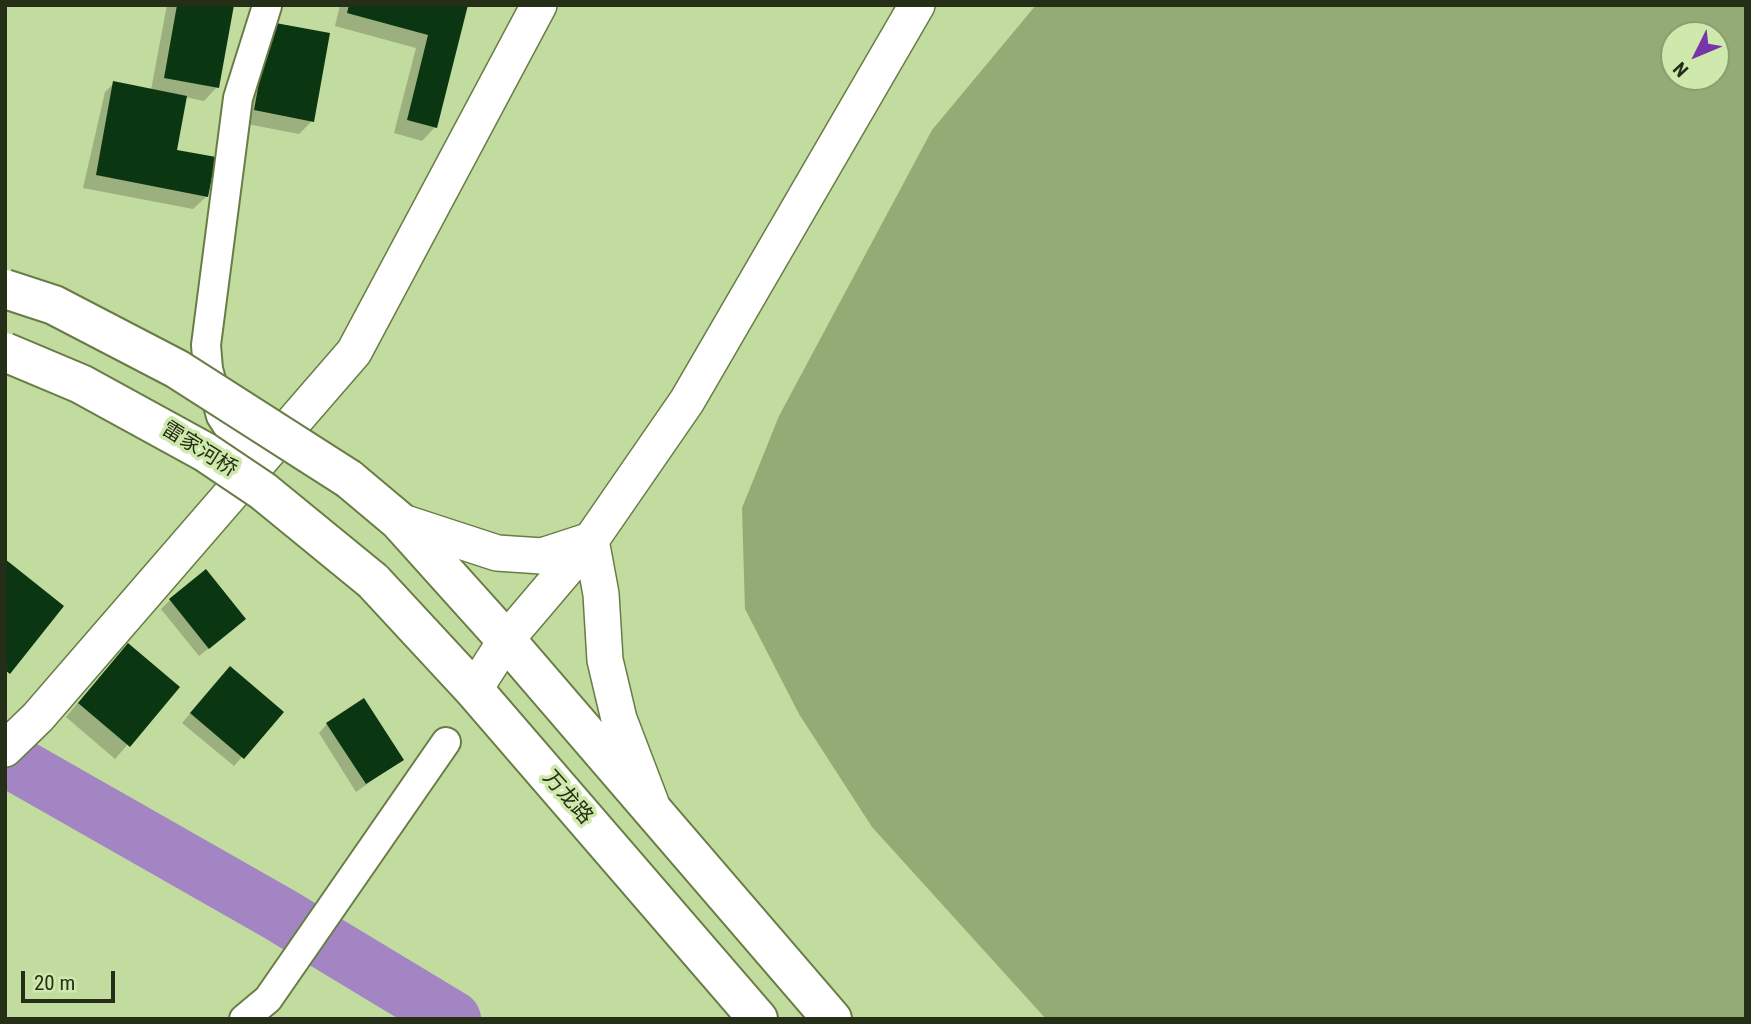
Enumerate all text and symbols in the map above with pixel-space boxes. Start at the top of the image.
north arrow [1660,21,1730,91]
text: N [1668,57,1693,81]
street label: 雷家河桥 [157,417,241,483]
street label: 万龙路 [537,766,597,830]
scale bar [24,958,119,1002]
text: 20 m [34,971,75,995]

